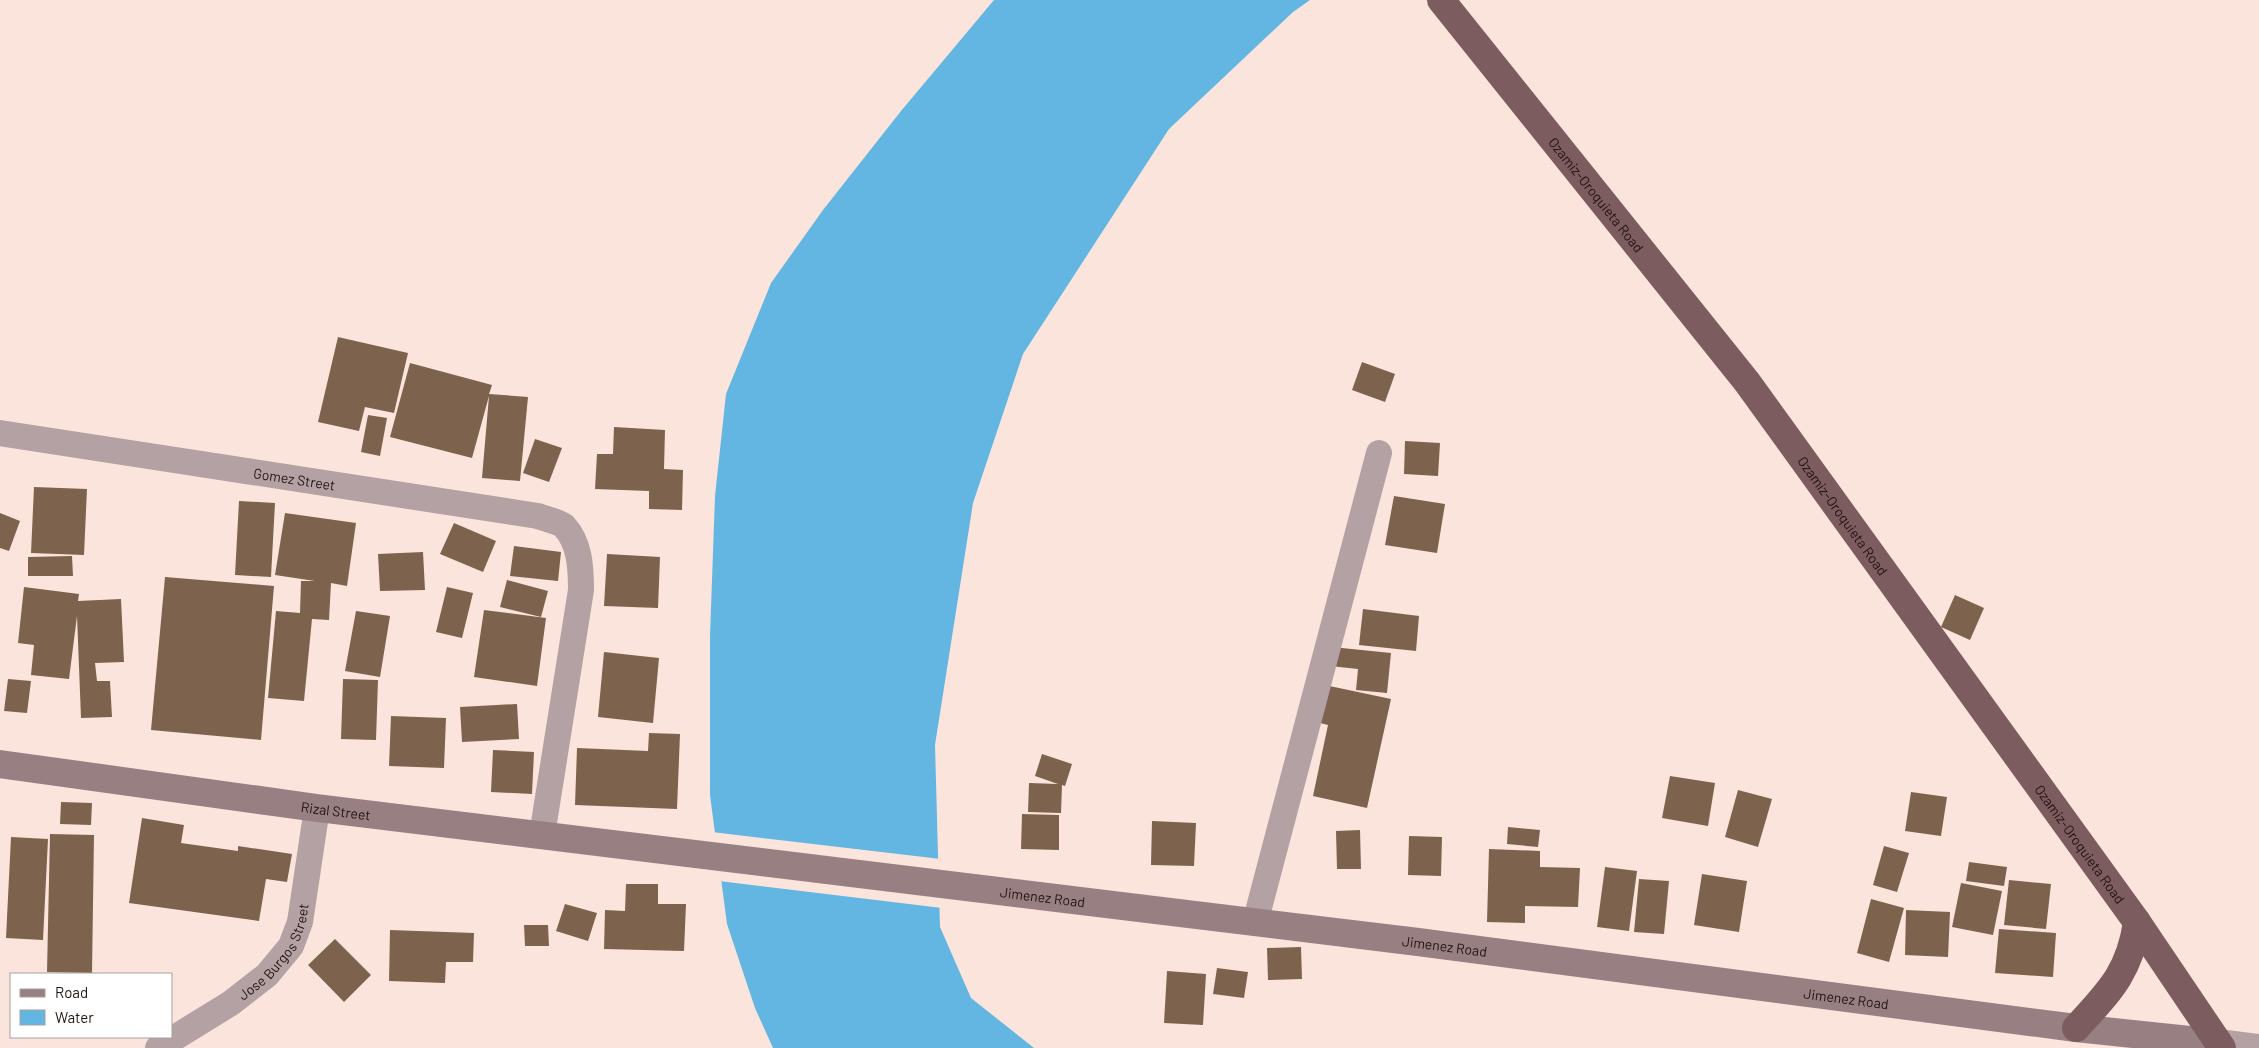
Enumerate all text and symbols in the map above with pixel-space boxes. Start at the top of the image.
street label: Ozamiz-Oroquieta Road [1545,133,1648,255]
street label: Ozamiz-Oroquieta Road [1795,453,1892,578]
street label: Gomez Street [252,464,337,493]
street label: Ozamiz-Oroquieta Road [2032,781,2129,907]
street label: Rizal Street [300,797,372,823]
street label: Jimenez Road [999,883,1086,910]
street label: Jose Burgos Street [234,902,311,1003]
street label: Jimenez Road [1401,932,1488,959]
legend [10,973,172,1038]
text: Road [55,983,88,1001]
street label: Jimenez Road [1803,984,1890,1012]
text: Water [55,1008,94,1026]

